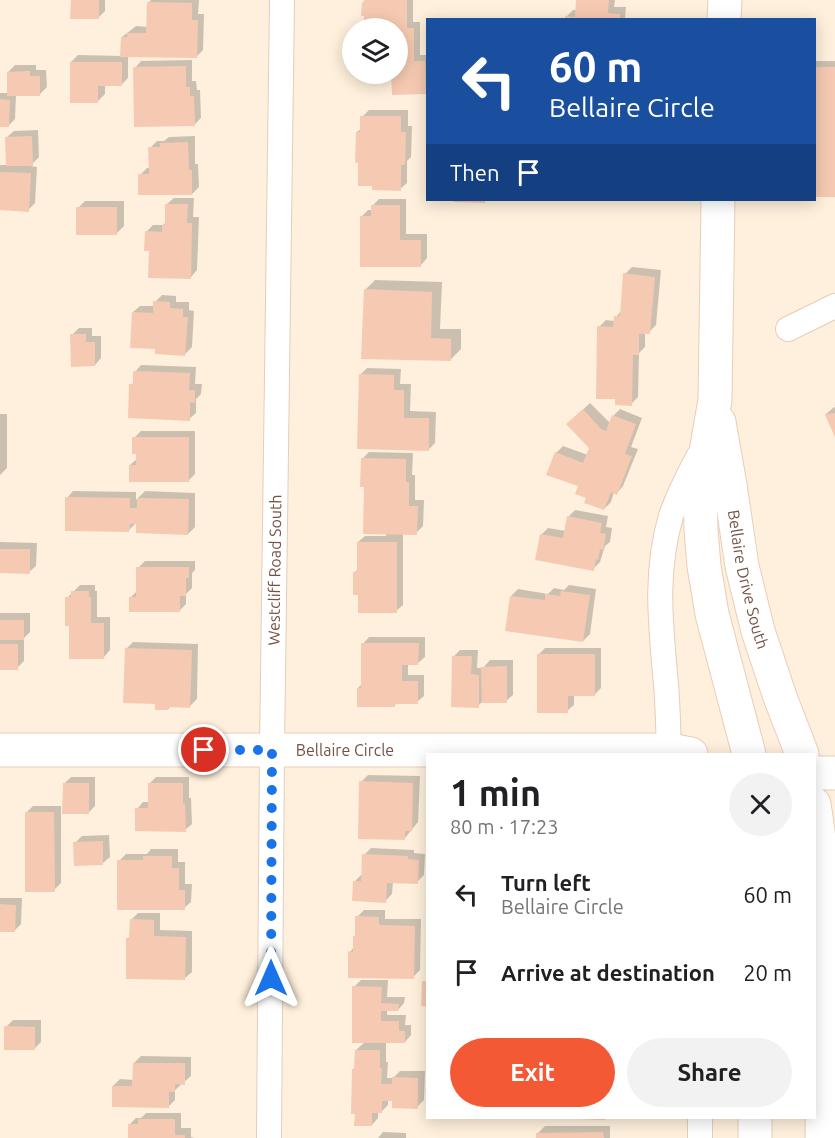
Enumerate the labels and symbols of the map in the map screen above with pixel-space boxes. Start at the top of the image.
street label: Westcliff Road South [264,494,284,646]
street label: Bellaire Drive South [725,508,772,651]
pin [178,724,229,775]
street label: Bellaire Circle [296,741,394,759]
position arrow [239,946,303,1010]

